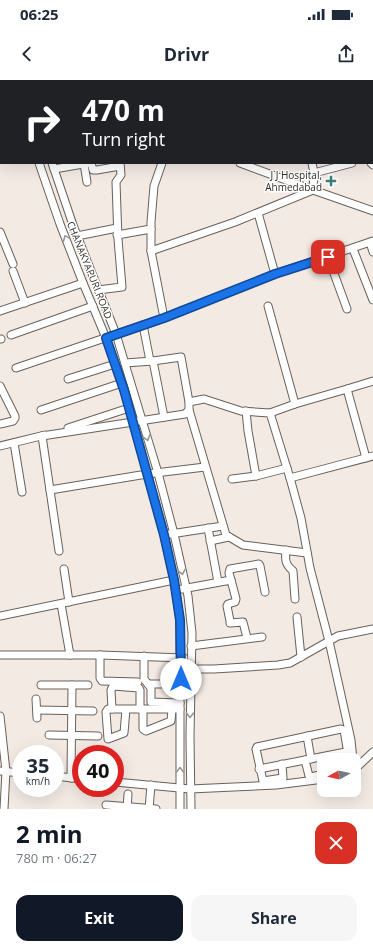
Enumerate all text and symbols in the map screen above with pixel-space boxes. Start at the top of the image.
text: 06:25 [20,4,59,24]
text: Drivr [164,42,209,66]
icon: back [16,43,38,65]
icon: share [335,43,357,65]
text: 470 m [82,91,165,129]
icon: right [16,96,68,148]
text: Turn right [82,127,165,151]
place label: J J Hospital, Ahmedabad [265,168,322,194]
marker: J J Hospital, Ahmedabad [325,175,337,187]
street label: CHANAKYAPURI ROAD [64,219,116,321]
one-way arrow [62,234,70,241]
pin [311,240,345,274]
icon: arrive [317,246,339,268]
one-way arrow [142,434,151,441]
one-way arrow [178,569,186,575]
position arrow [160,658,202,700]
one-way arrow [186,712,194,718]
speed limit sign: 40 [72,745,124,797]
text: 35 [27,752,49,779]
north arrow [317,753,361,797]
map controls [317,753,361,797]
one-way arrow [176,767,184,773]
text: km/h [26,774,50,788]
text: 2 min [16,817,83,850]
button: close [315,822,357,864]
text: 780 m · 06:27 [16,849,97,867]
button: Exit [16,895,183,941]
button: Share [191,895,357,941]

